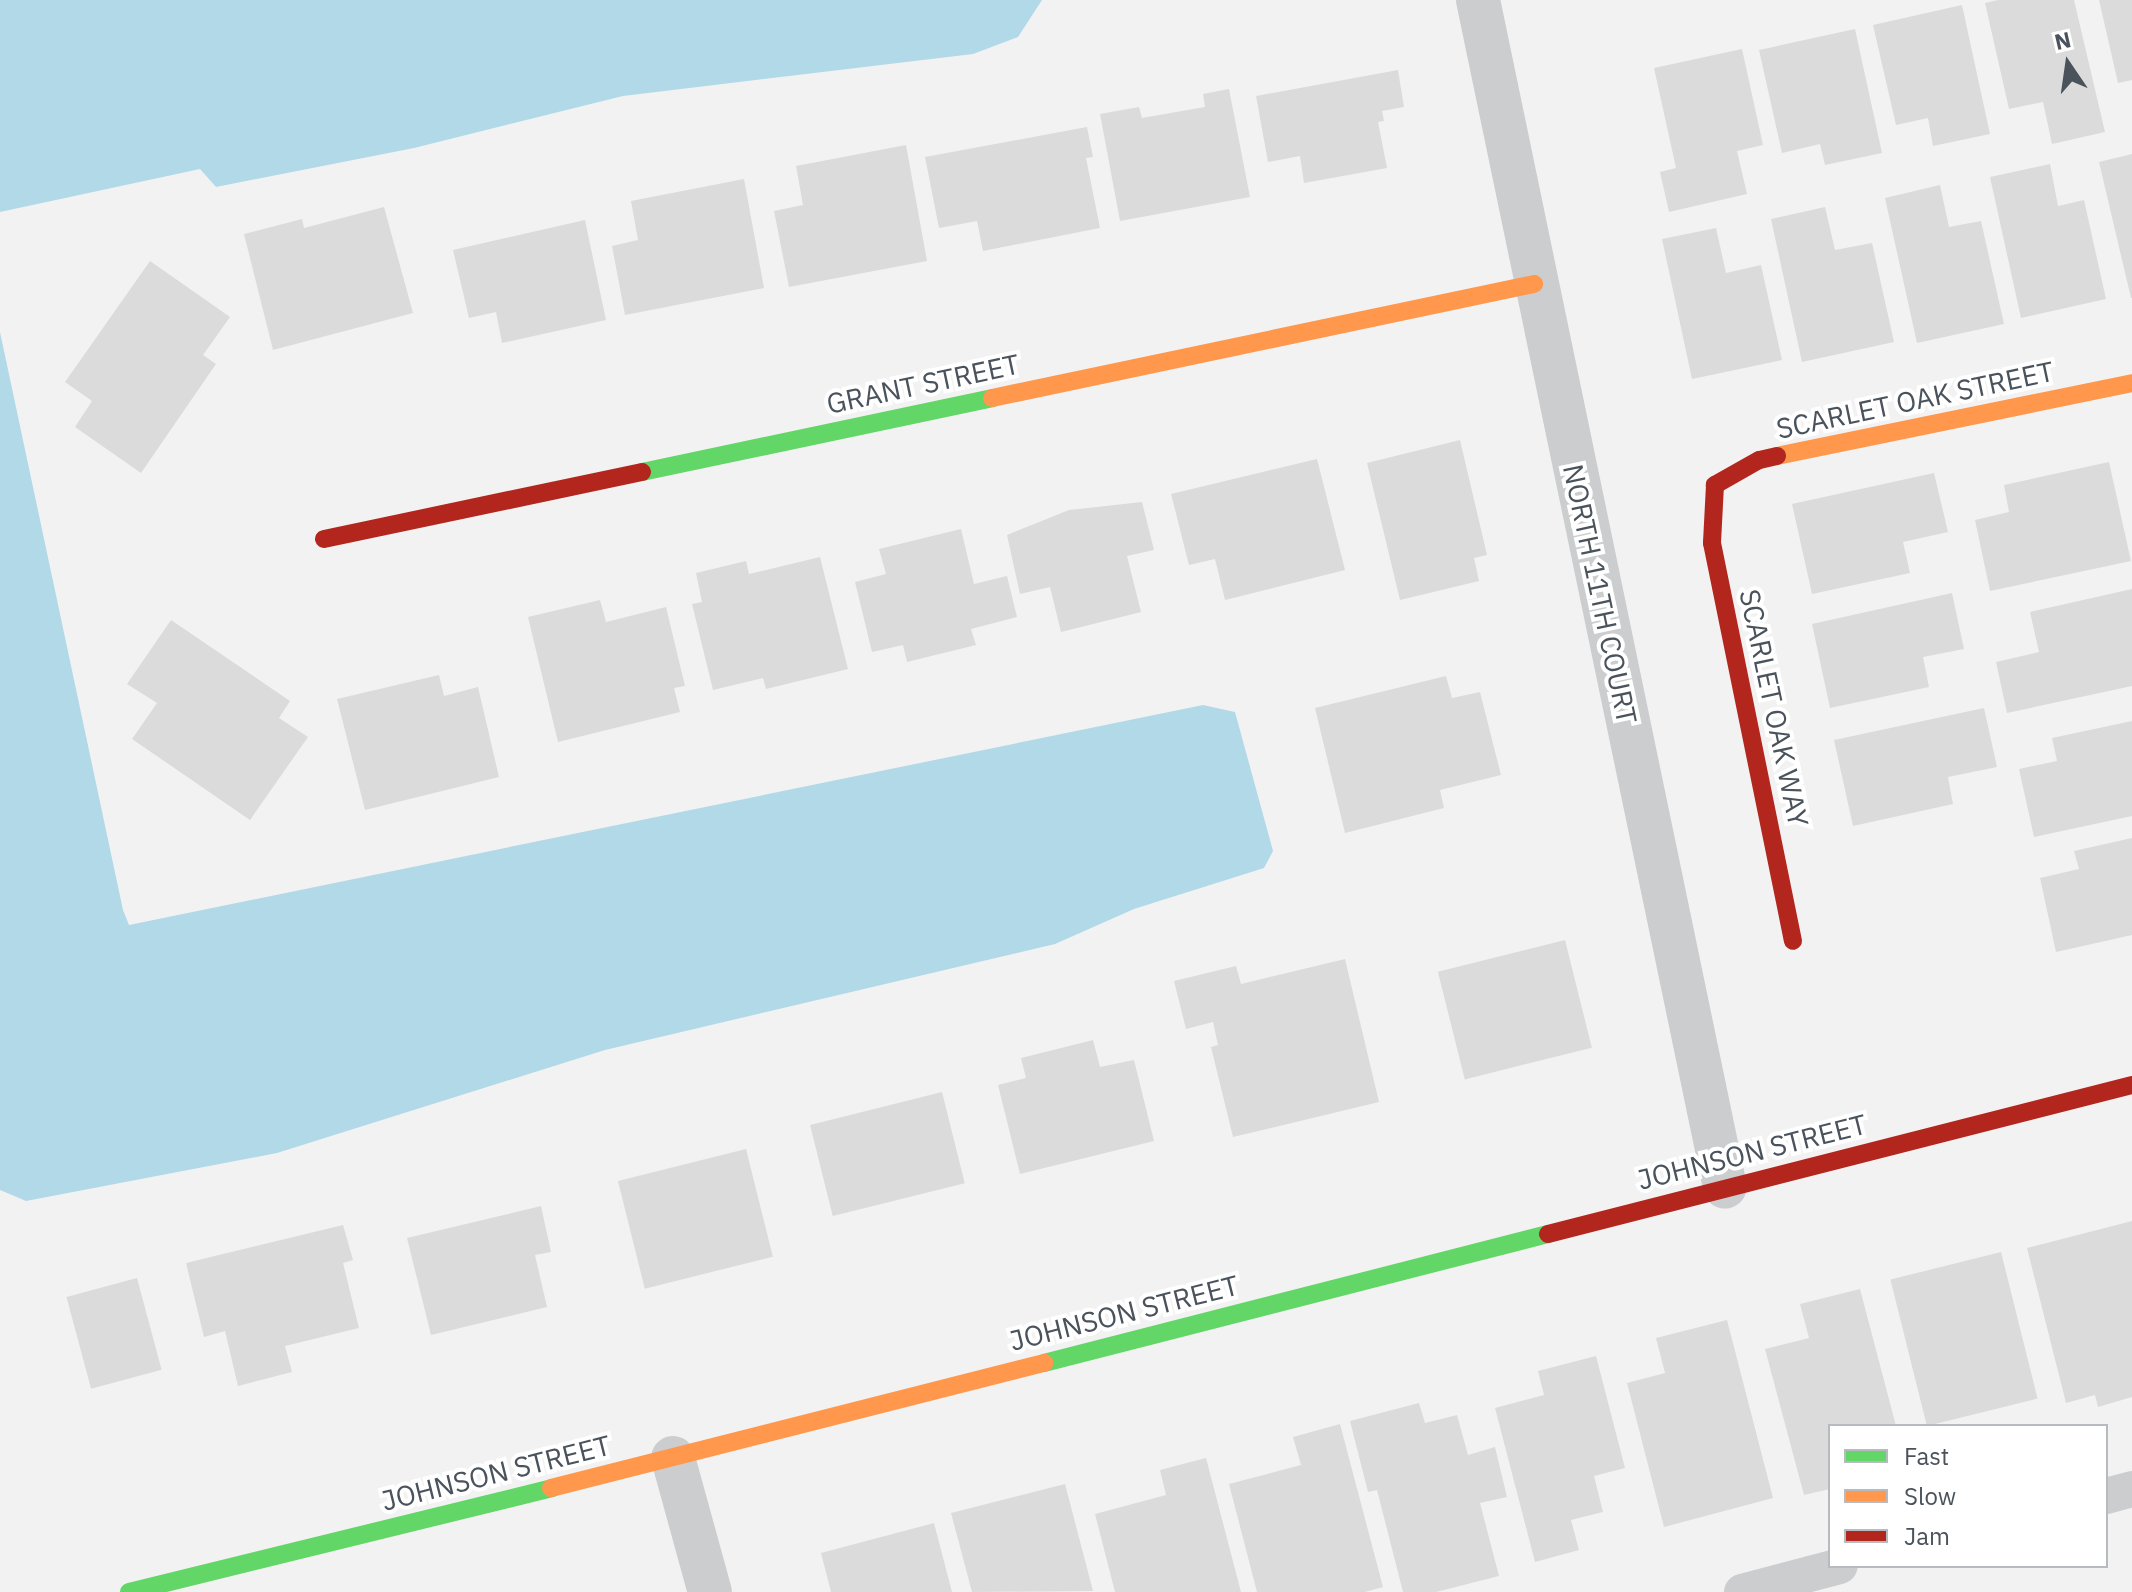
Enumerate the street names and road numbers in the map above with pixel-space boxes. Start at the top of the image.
street label: GRANT STREET [824,347,1022,421]
street label: SCARLET OAK STREET [1773,354,2057,446]
street label: NORTH 11TH COURT [1556,461,1644,727]
street label: SCARLET OAK WAY [1732,586,1816,830]
street label: JOHNSON STREET [1634,1107,1870,1197]
street label: JOHNSON STREET [1006,1268,1242,1358]
street label: JOHNSON STREET [378,1428,614,1518]

